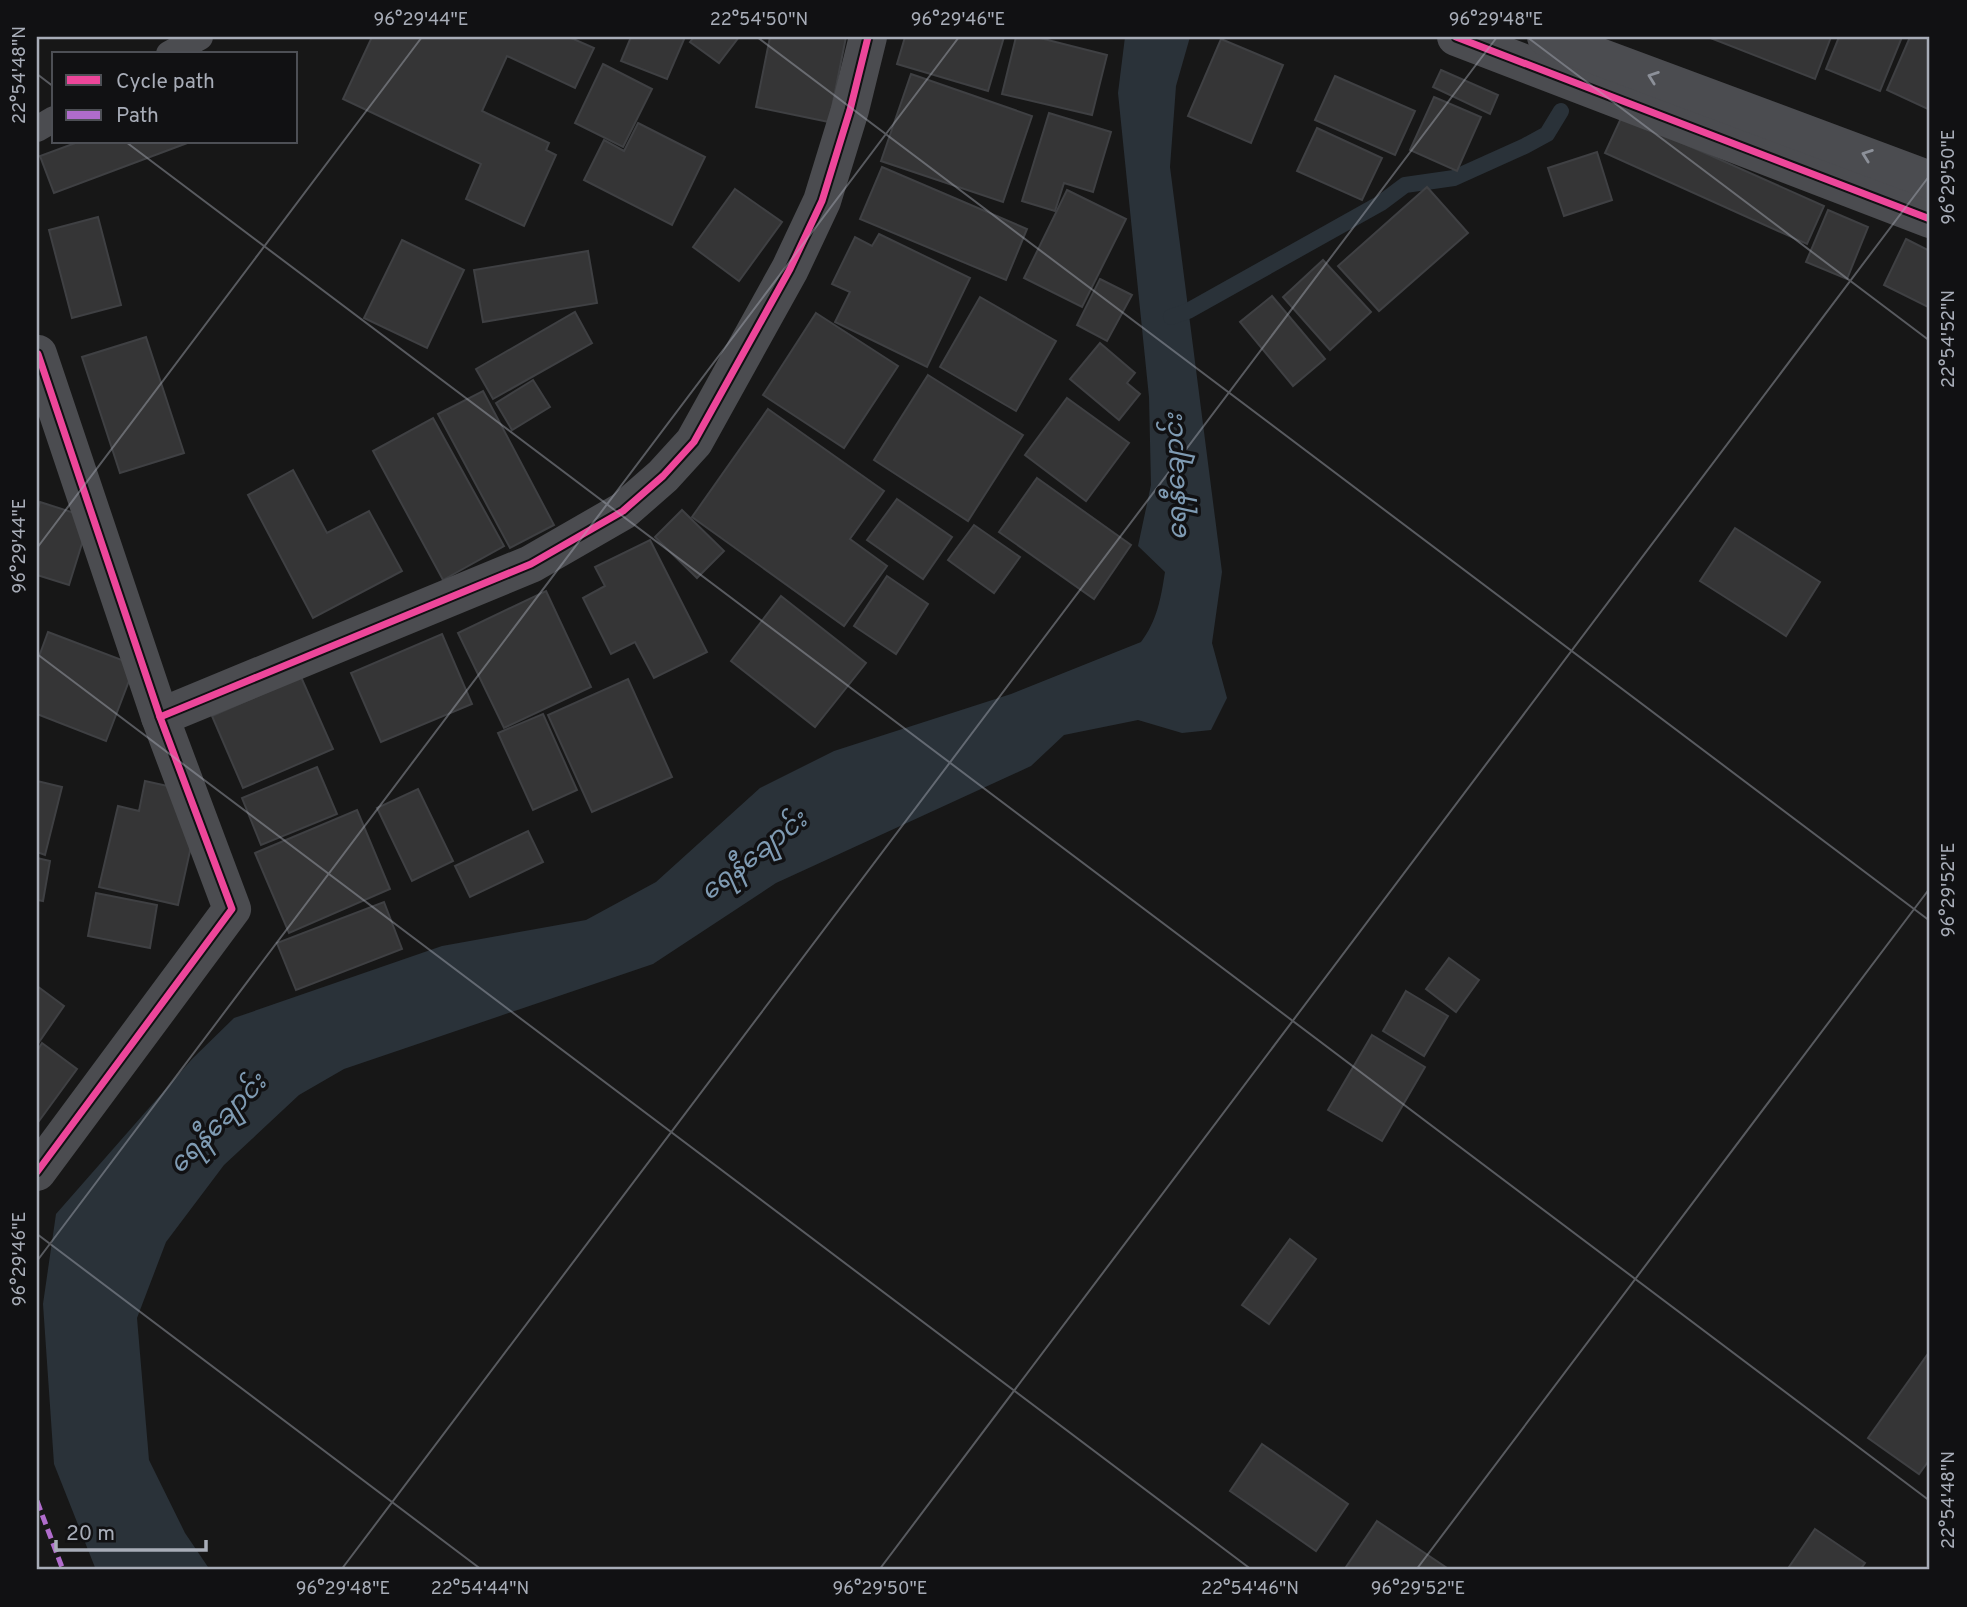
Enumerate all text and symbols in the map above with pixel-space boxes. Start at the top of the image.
text: 96°29'44"E [374,9,468,32]
text: 22°54'50"N [710,9,808,32]
text: 96°29'46"E [911,9,1005,32]
text: 96°29'48"E [1449,9,1543,32]
text: 22°54'48"N [9,26,32,124]
legend [52,52,298,144]
text: Cycle path [116,69,215,96]
one-way arrow [1648,71,1660,85]
text: Path [116,103,159,130]
text: 96°29'50"E [1938,129,1961,225]
one-way arrow [1861,149,1873,163]
text: 22°54'52"N [1938,290,1961,388]
water label: ရေနီချောင်း [1155,411,1199,541]
text: 96°29'44"E [9,499,32,593]
water label: ရေနီချောင်း [692,801,818,911]
text: 96°29'52"E [1938,843,1961,937]
water label: ရေနီချောင်း [160,1063,278,1184]
text: 96°29'46"E [9,1212,32,1306]
text: 22°54'48"N [1938,1451,1961,1549]
scale bar [56,1509,206,1553]
text: 20 m [66,1521,115,1548]
text: 96°29'48"E [296,1578,390,1601]
text: 22°54'44"N [431,1578,529,1601]
text: 96°29'50"E [832,1578,928,1601]
text: 22°54'46"N [1201,1578,1299,1601]
text: 96°29'52"E [1371,1578,1465,1601]

